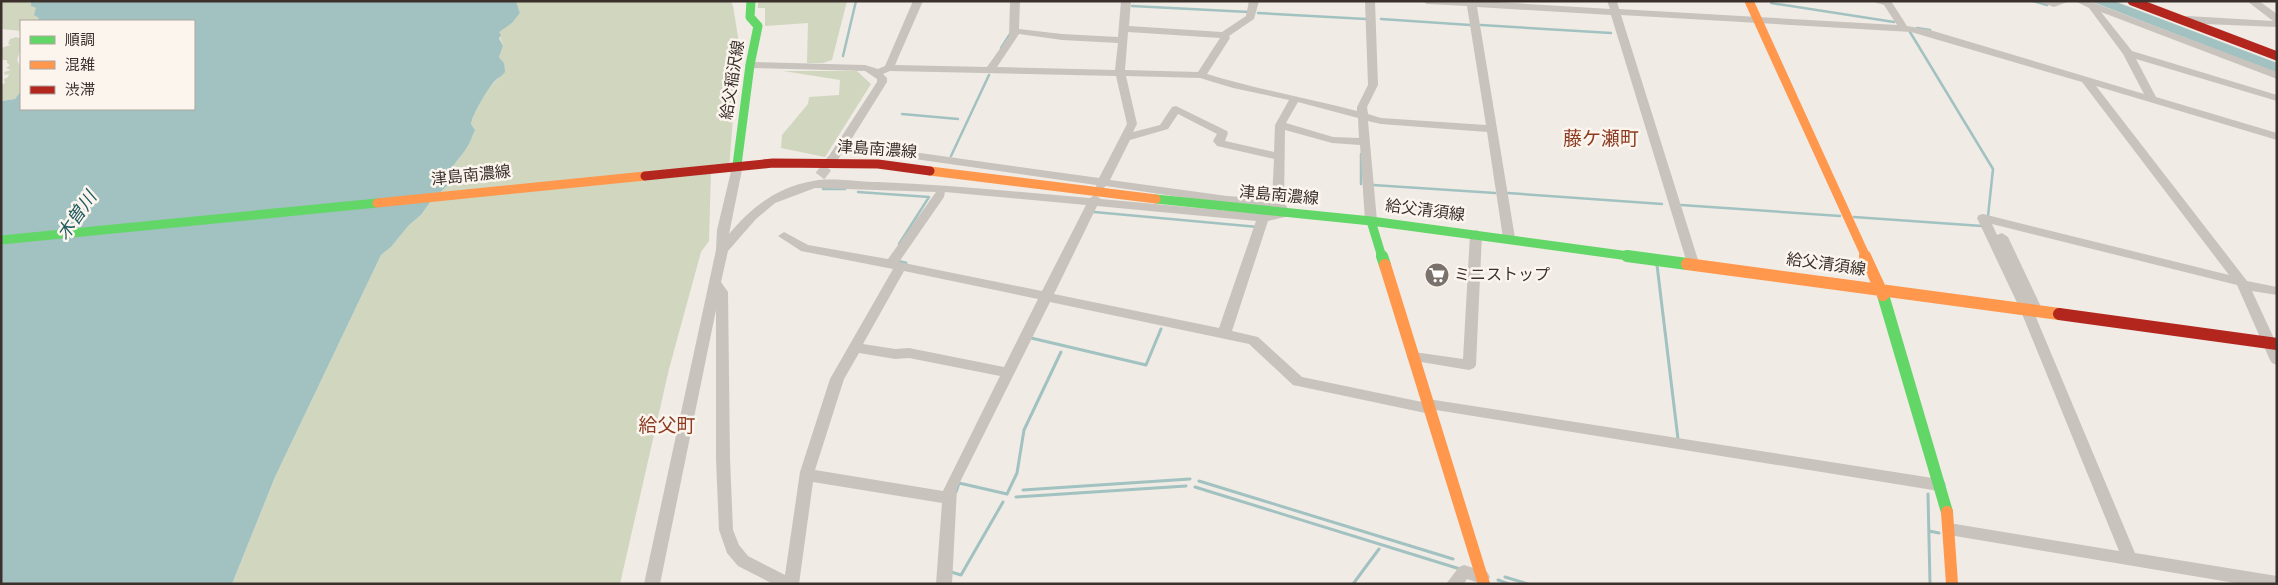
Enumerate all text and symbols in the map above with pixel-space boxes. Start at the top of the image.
legend [20,20,195,110]
text: 順調 [65,31,95,50]
street label: 給父稲沢線 [717,39,749,121]
text: 混雑 [65,56,95,75]
text: 渋滞 [65,81,95,100]
district label: 藤ケ瀬町 [1563,128,1639,151]
street label: 津島南濃線 [836,138,918,162]
street label: 津島南濃線 [430,162,512,190]
street label: 津島南濃線 [1238,183,1320,209]
water label: 木曽川 [53,186,102,244]
street label: 給父清須線 [1384,197,1466,225]
street label: 給父清須線 [1785,250,1867,280]
supermarket icon: ミニストップ [1424,262,1450,288]
place label: ミニストップ [1454,266,1550,285]
district label: 給父町 [638,415,696,438]

